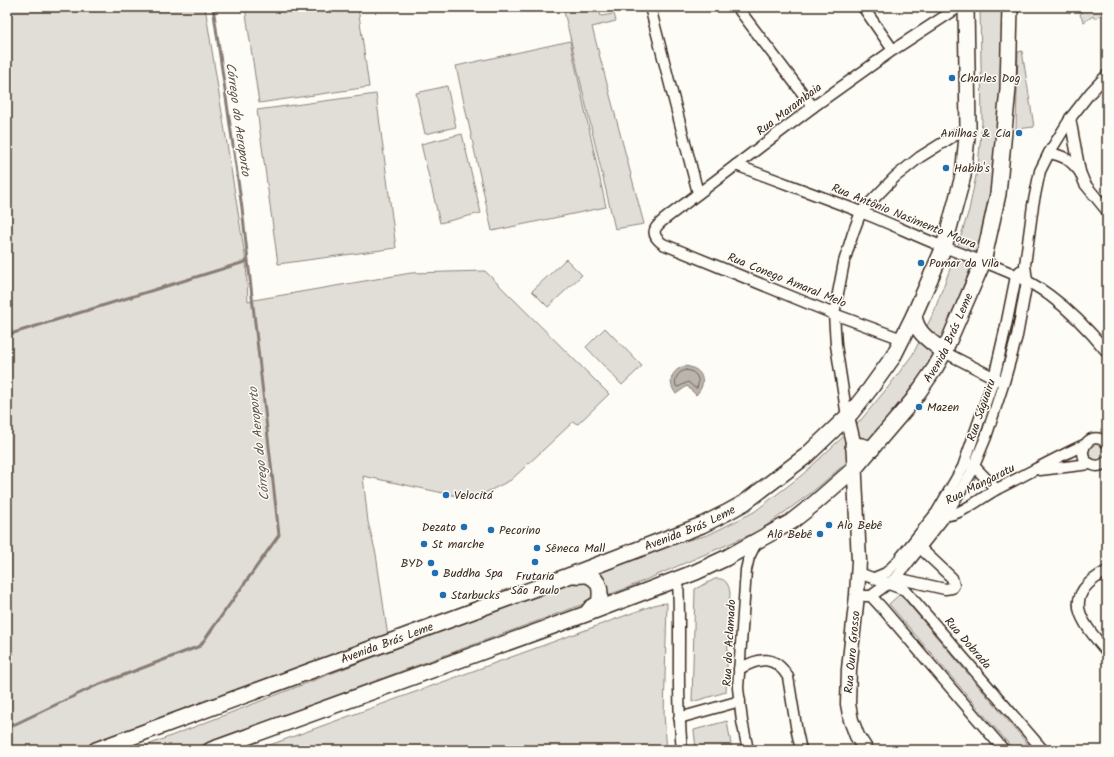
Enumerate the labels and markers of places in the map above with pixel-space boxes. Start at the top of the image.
place label: Charles Dog [960,69,1021,88]
marker: Charles Dog [947,73,957,83]
place label: Anilhas & Cia [941,124,1011,143]
marker: Anilhas & Cia [1014,128,1024,138]
place label: Habib's [954,159,990,178]
marker: Habib's [941,163,951,173]
place label: Pomar da Vila [929,254,1000,273]
marker: Pomar da Vila [916,258,926,268]
place label: Mazen [927,398,959,417]
marker: Mazen [914,402,924,412]
place label: Velocitá [454,486,494,505]
marker: Velocitá [441,490,451,500]
place label: Alo Bebê [837,516,883,535]
place label: Dezato [422,518,456,537]
marker: Alo Bebê [824,520,834,530]
place label: Pecorino [499,521,540,540]
marker: Dezato [459,522,469,532]
marker: Pecorino [486,525,496,535]
place label: Alô Bebê [767,525,813,544]
marker: Alô Bebê [815,529,825,539]
place label: St marche [432,535,485,554]
marker: St marche [419,539,429,549]
place label: Sêneca Mall [545,539,605,558]
marker: Sêneca Mall [532,543,542,553]
place label: BYD [401,554,423,573]
marker: Frutaria São Paulo [530,557,540,567]
marker: BYD [426,558,436,568]
place label: Buddha Spa [443,564,503,583]
place label: Frutaria São Paulo [511,567,559,600]
marker: Buddha Spa [430,568,440,578]
place label: Starbucks [451,586,500,605]
marker: Starbucks [438,590,448,600]

